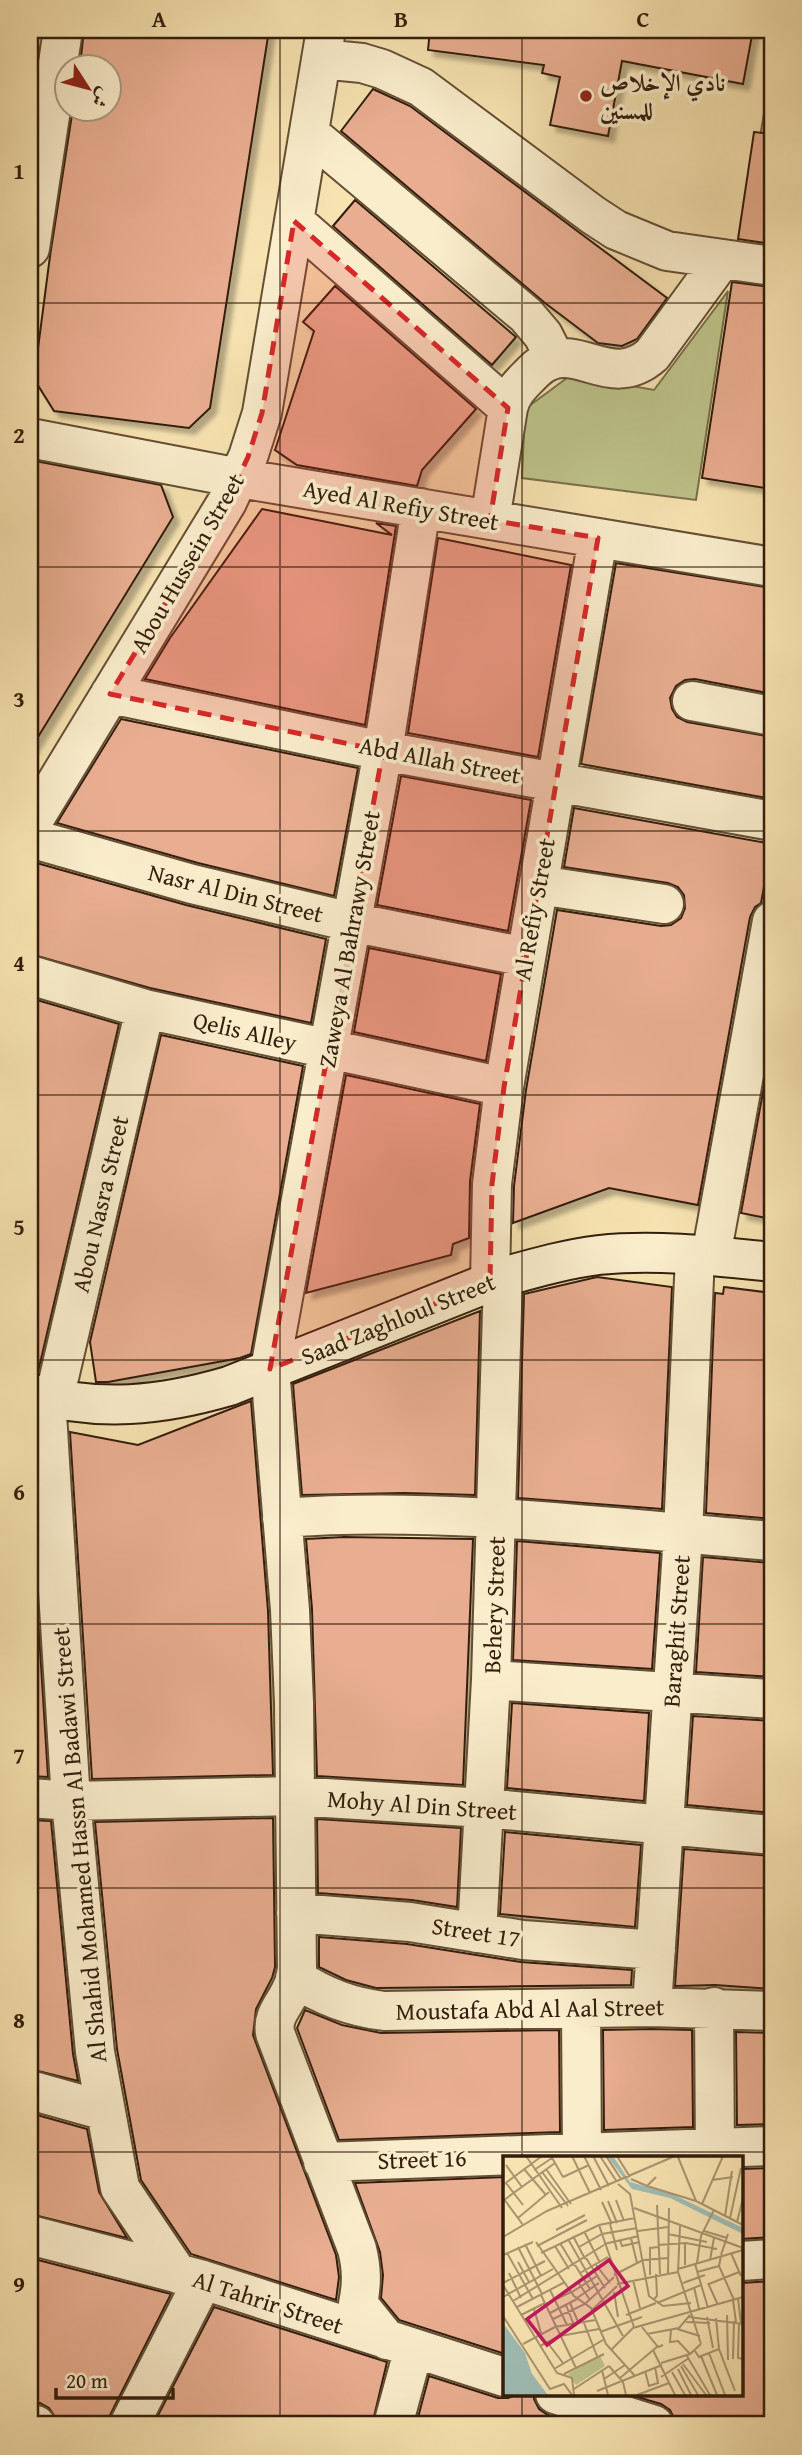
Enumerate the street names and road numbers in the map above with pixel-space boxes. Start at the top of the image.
street label: Abou Hussein Street [121,466,253,660]
street label: Ayed Al Refiy Street [300,471,502,540]
street label: Abd Allah Street [356,727,524,793]
street label: Zaweya Al Bahrawy Street [309,807,389,1070]
street label: Al Refiy Street [504,835,564,983]
street label: Nasr Al Din Street [145,854,328,932]
street label: Qelis Alley [190,1002,300,1060]
street label: Abou Nasra Street [63,1111,138,1296]
street label: Saad Zaghloul Street [296,1264,501,1374]
street label: Behery Street [474,1535,514,1674]
street label: Baraghit Street [653,1553,699,1708]
street label: Al Shahid Mohamed Hassn Al Badawi Street [42,1625,115,2064]
street label: Mohy Al Din Street [326,1781,519,1829]
street label: Street 17 [429,1908,523,1956]
street label: Moustafa Abd Al Aal Street [395,1989,665,2029]
street label: Street 16 [377,2140,467,2178]
street label: Al Tahrir Street [188,2261,348,2343]

